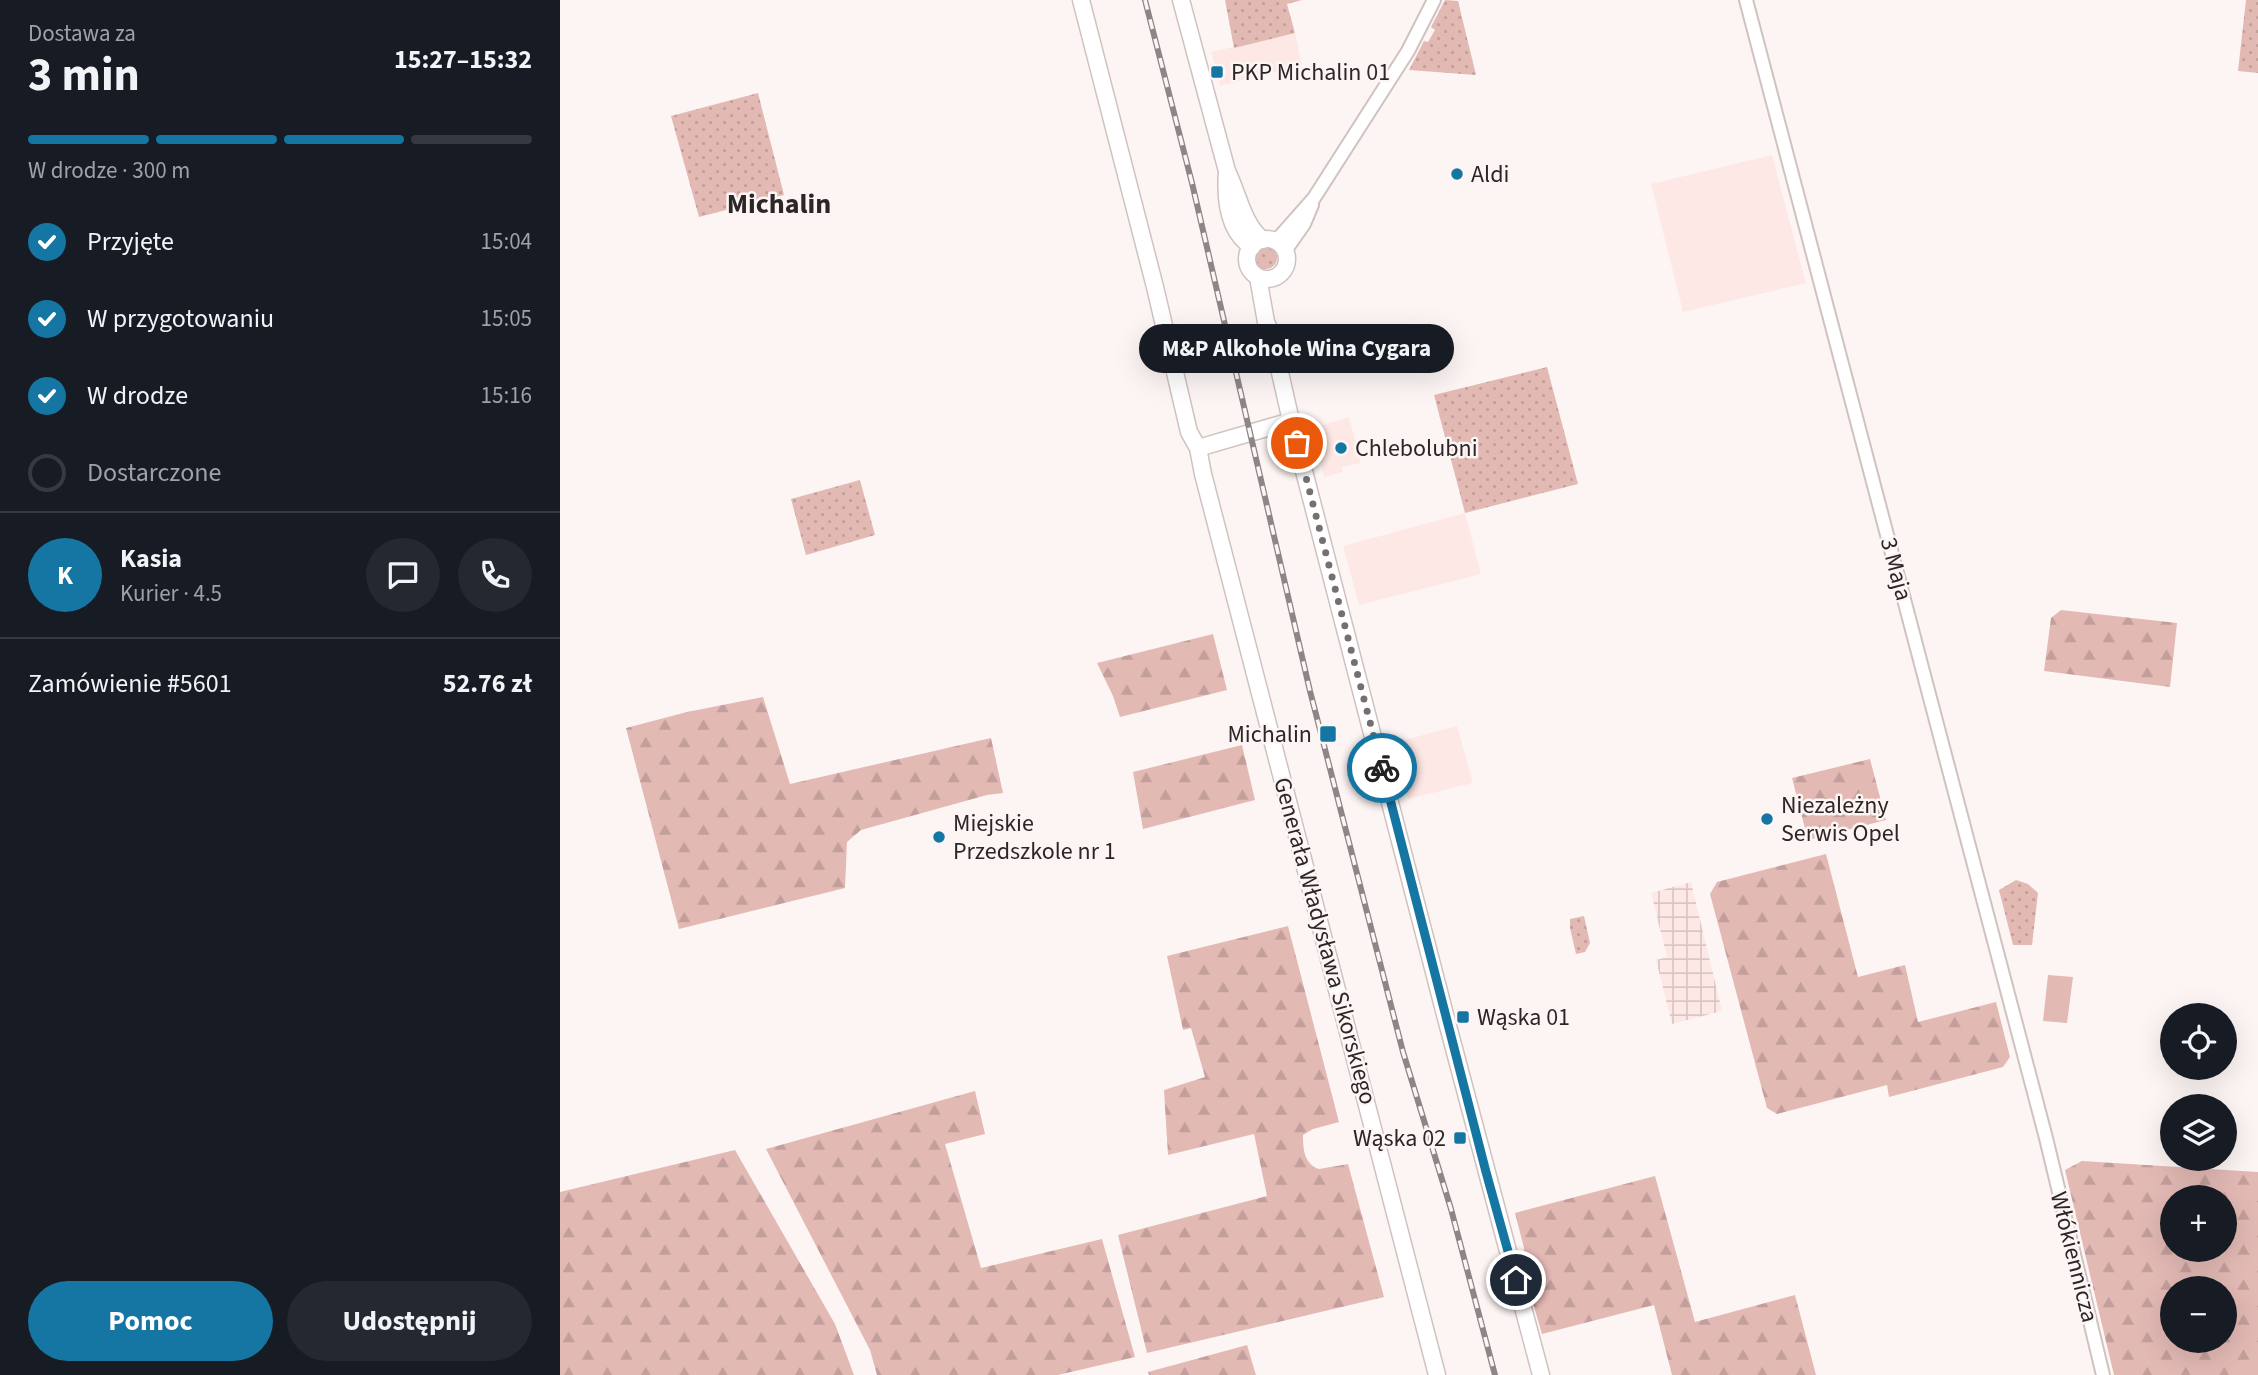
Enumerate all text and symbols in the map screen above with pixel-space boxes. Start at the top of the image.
text: Dostawa za [28,17,136,50]
text: 15:27–15:32 [394,41,532,78]
text: 3 min [28,43,140,108]
place label: PKP Michalin 01 [1231,55,1390,90]
marker: PKP Michalin 01 [1209,64,1225,80]
text: W drodze · 300 m [28,154,190,187]
place label: Aldi [1471,157,1509,192]
marker: Aldi [1449,166,1465,182]
district label: Michalin [727,184,831,224]
icon: check [28,223,66,261]
text: Przyjęte [87,223,174,260]
text: 15:04 [481,225,532,258]
icon: check [28,300,66,338]
text: W przygotowaniu [87,300,274,337]
text: 15:05 [481,302,532,335]
callout: M&P Alkohole Wina Cygara [1140,324,1454,373]
text: M&P Alkohole Wina Cygara [1162,332,1431,365]
icon: check [28,377,66,415]
text: W drodze [87,377,188,414]
text: 15:16 [481,379,532,412]
pin [1267,413,1327,473]
icon: bag [1278,424,1316,462]
place label: Chlebolubni [1355,431,1478,466]
marker: Chlebolubni [1333,440,1349,456]
text: Dostarczone [87,454,221,491]
street label: 3 Maja [1871,533,1921,605]
button: chat [366,538,440,612]
button: phone [458,538,532,612]
text: Kasia [120,540,182,577]
text: K [57,557,73,594]
text: Kurier · 4.5 [120,577,222,610]
text: Zamówienie #5601 [28,665,232,702]
text: 52.76 zł [443,665,532,702]
place label: Michalin [1227,717,1312,752]
marker: Michalin [1318,724,1338,744]
courier [1347,733,1417,803]
icon: bike [1363,749,1401,787]
street label: Generała Władysława Sikorskiego [1264,774,1386,1108]
place label: Niezależny Serwis Opel [1781,788,1900,851]
place label: Miejskie Przedszkole nr 1 [953,806,1116,869]
marker: Niezależny Serwis Opel [1759,811,1775,827]
marker: Miejskie Przedszkole nr 1 [931,829,947,845]
place label: Wąska 01 [1477,1000,1570,1035]
map controls [2160,1003,2237,1353]
button: locate [2160,1003,2237,1080]
marker: Wąska 01 [1455,1009,1471,1025]
button: layers [2160,1094,2237,1171]
place label: Wąska 02 [1353,1121,1446,1156]
marker: Wąska 02 [1452,1130,1468,1146]
button: + [2160,1185,2237,1262]
street label: Włókiennicza [2041,1188,2107,1326]
pin [1486,1250,1546,1310]
icon: home [1497,1261,1535,1299]
button: − [2160,1276,2237,1353]
button: Pomoc [28,1281,273,1361]
button: Udostępnij [287,1281,532,1361]

